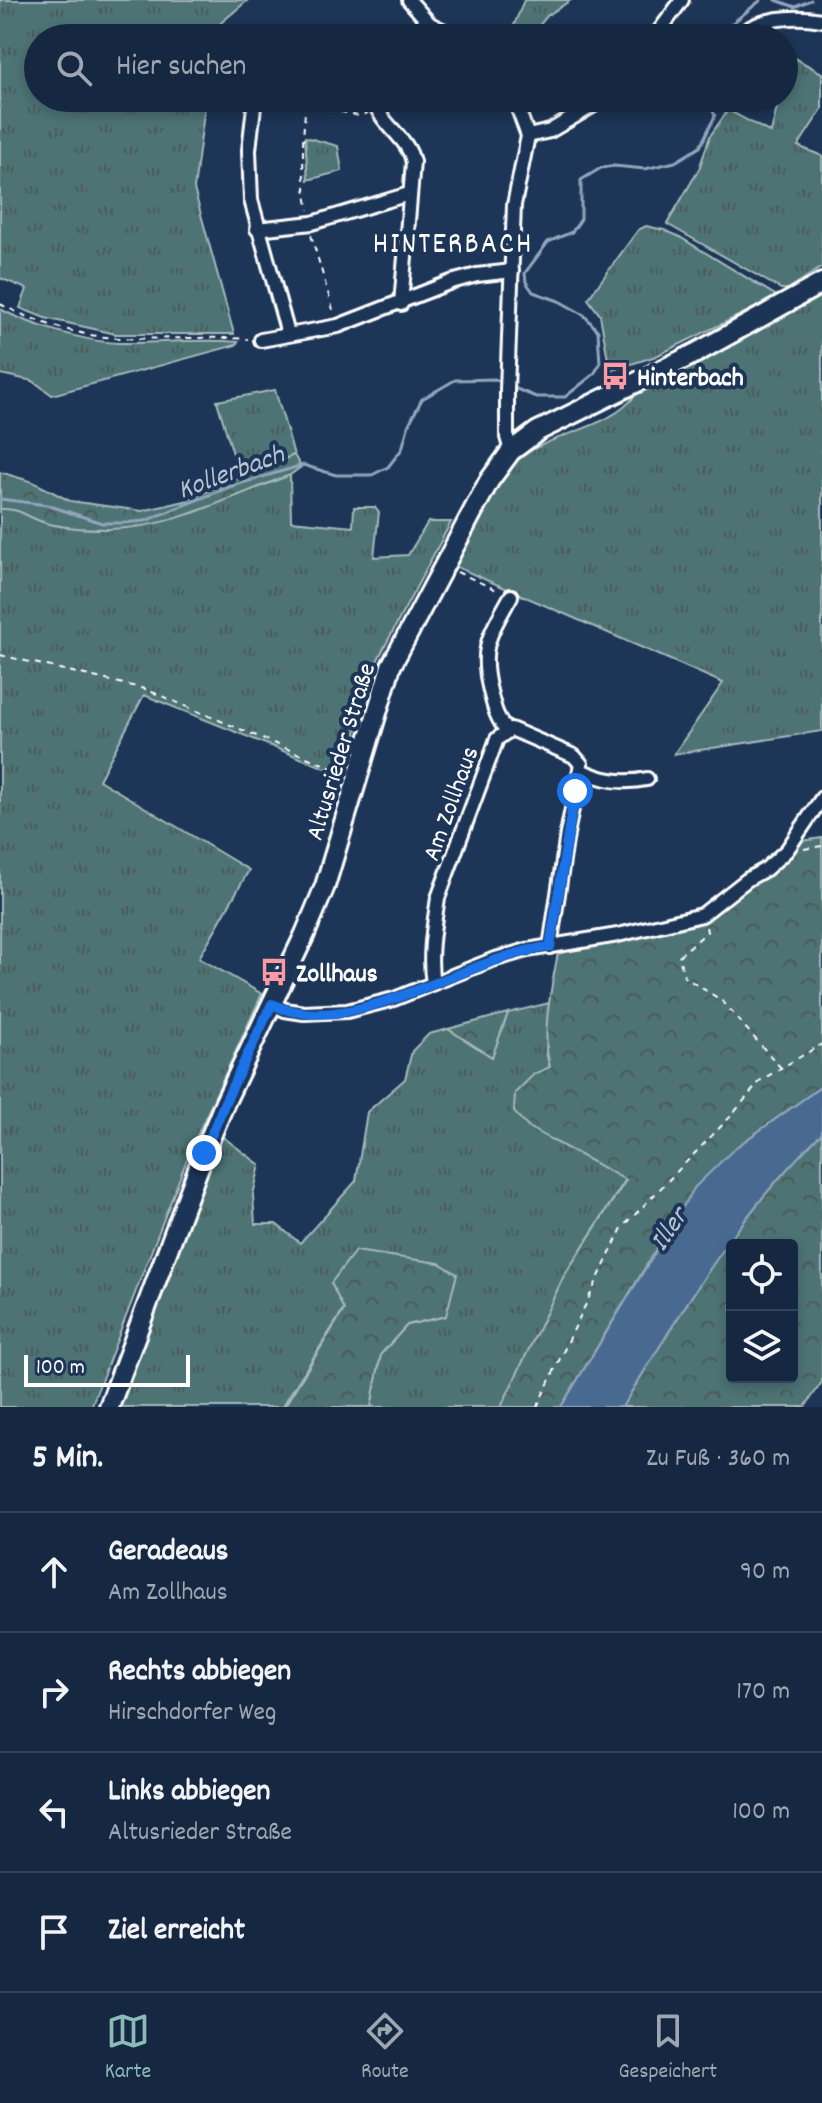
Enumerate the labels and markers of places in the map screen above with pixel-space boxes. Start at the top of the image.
bus stop icon: Hinterbach [600,361,630,391]
place label: Hinterbach [637,361,744,398]
bus stop icon: Zollhaus [259,957,289,987]
place label: Zollhaus [296,957,378,994]

